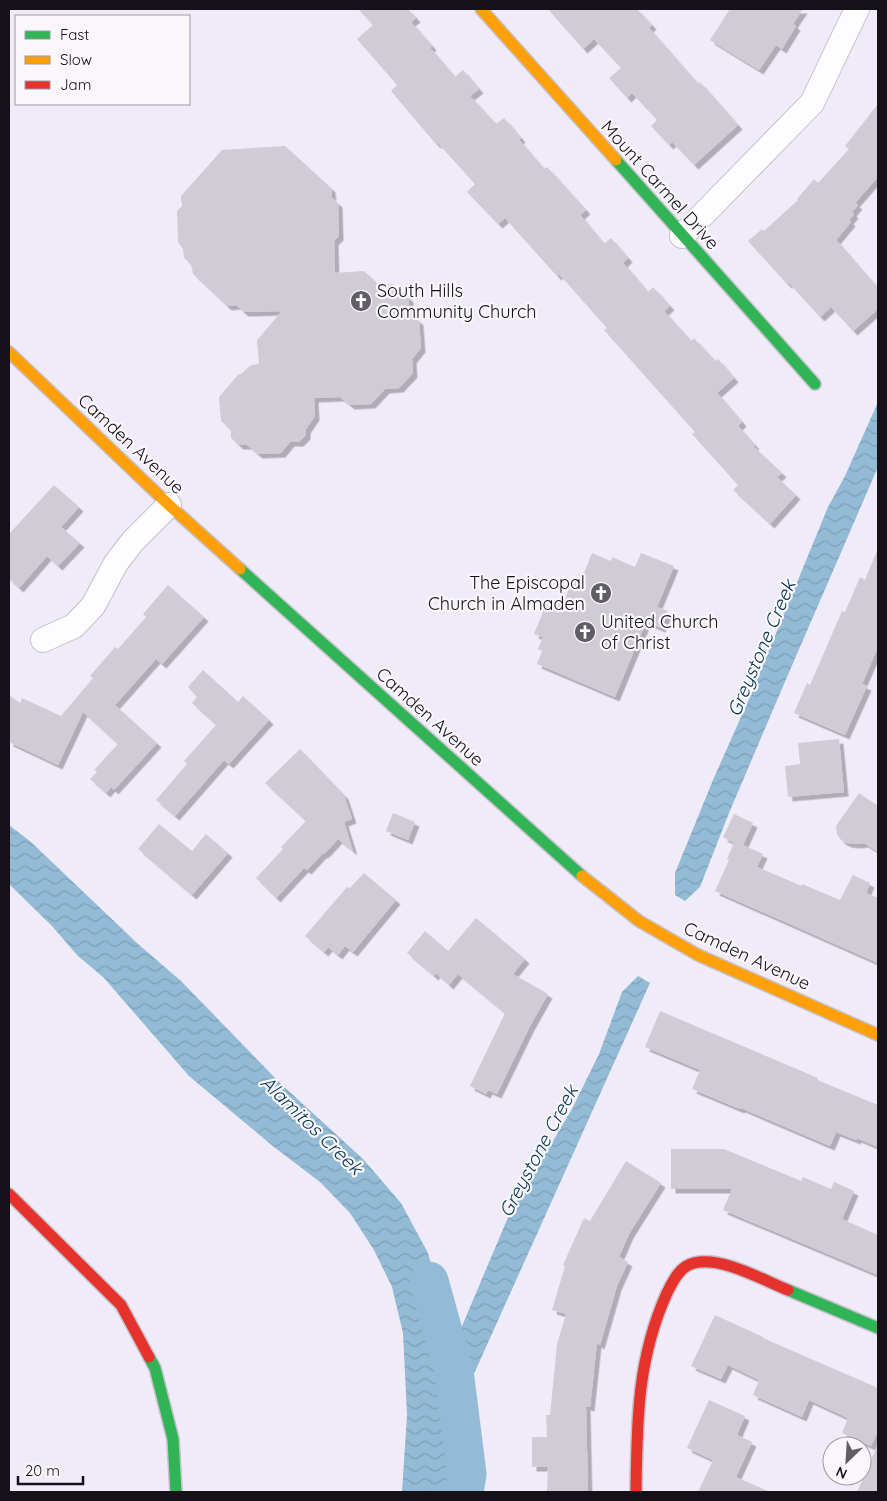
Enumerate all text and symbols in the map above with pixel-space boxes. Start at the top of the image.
legend [15,15,190,105]
text: Fast [60,25,89,44]
text: Slow [60,50,92,69]
text: Jam [60,75,91,94]
street label: Mount Carmel Drive [596,115,724,254]
place label: South Hills Community Church [377,279,537,323]
church icon: South Hills Community Church [349,289,373,313]
street label: Camden Avenue [73,388,189,499]
place label: The Episcopal Church in Almaden [428,571,585,615]
water label: Greystone Creek [721,574,801,720]
church icon: The Episcopal Church in Almaden [589,581,613,605]
place label: United Church of Christ [601,610,718,654]
church icon: United Church of Christ [573,620,597,644]
street label: Camden Avenue [372,662,489,771]
street label: Camden Avenue [680,916,814,995]
water label: Alamitos Creek [256,1070,369,1181]
water label: Greystone Creek [493,1079,584,1221]
north arrow [822,1436,872,1486]
scale bar [18,1454,82,1486]
text: 20 m [25,1461,60,1480]
text: N [833,1462,850,1483]

